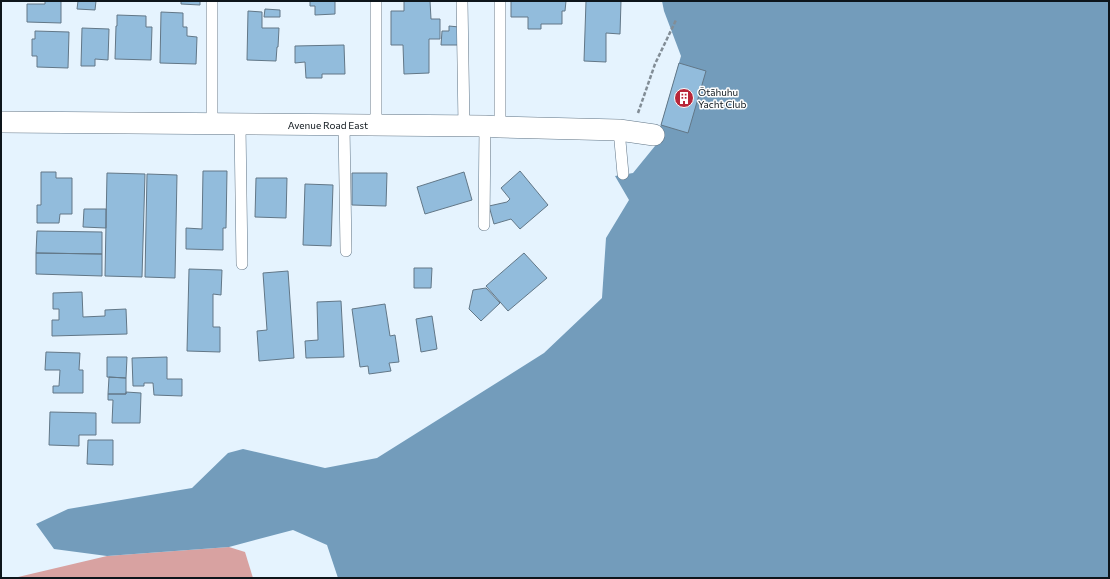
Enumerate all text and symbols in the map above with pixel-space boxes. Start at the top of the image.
place label: Ōtāhuhu Yacht Club [698,86,746,110]
building icon: Ōtāhuhu Yacht Club [673,87,695,109]
street label: Avenue Road East [288,119,368,131]

